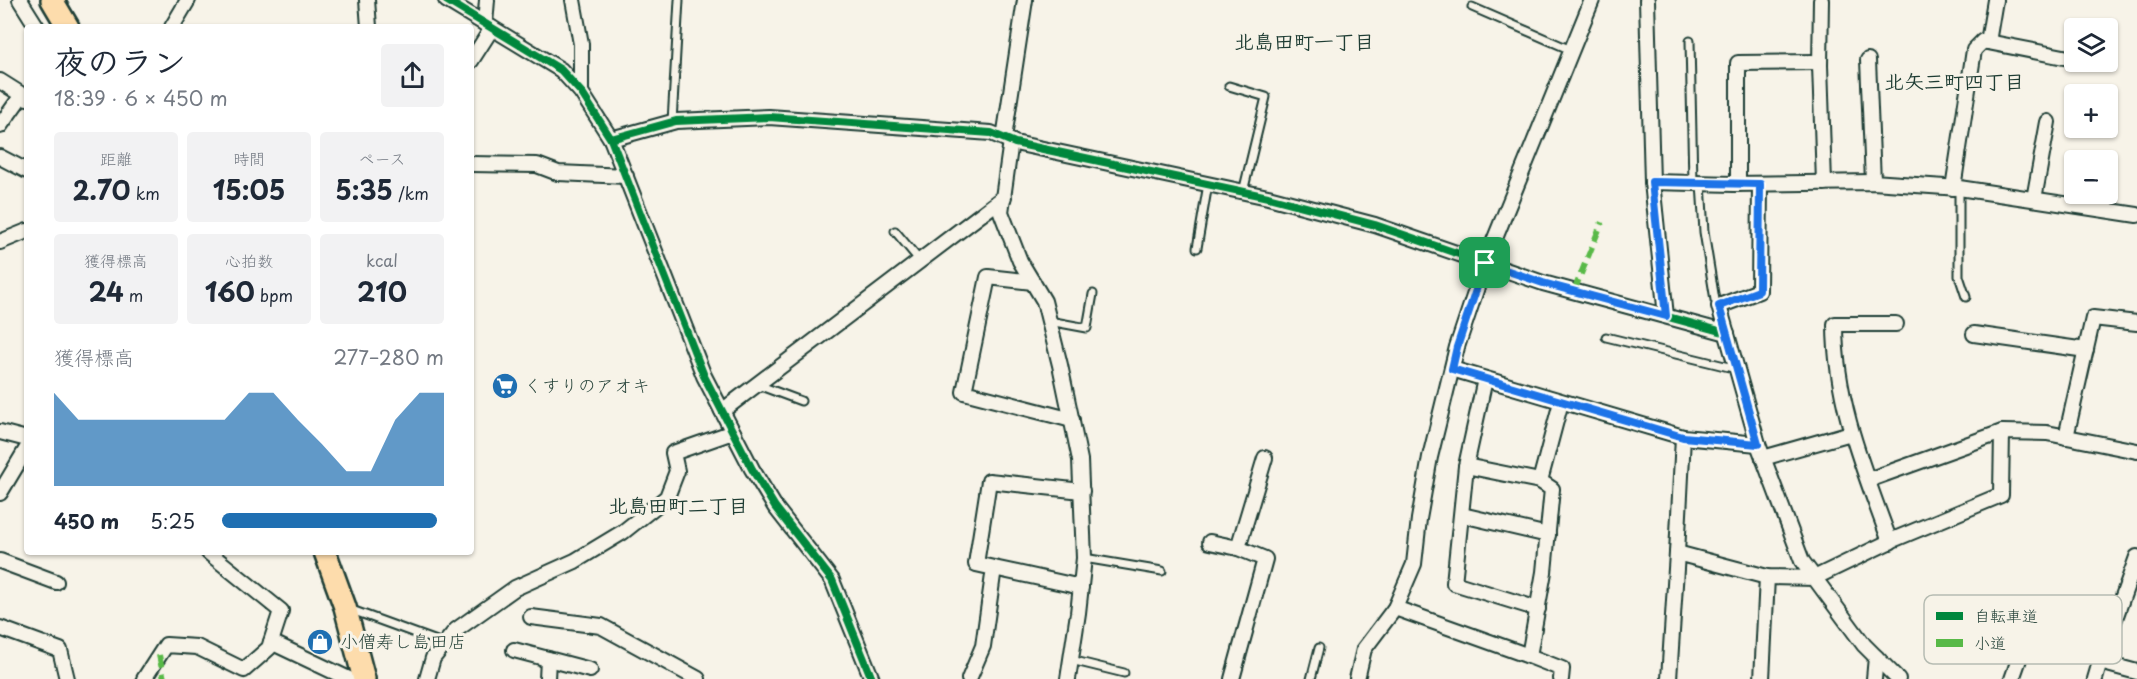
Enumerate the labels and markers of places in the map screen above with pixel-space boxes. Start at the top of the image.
pin [1459,237,1510,288]
supermarket icon: くすりのアオキ [490,371,520,401]
place label: くすりのアオキ [524,371,650,398]
shop icon: 小僧寿し島田店 [305,627,335,657]
place label: 小僧寿し島田店 [340,627,466,654]

